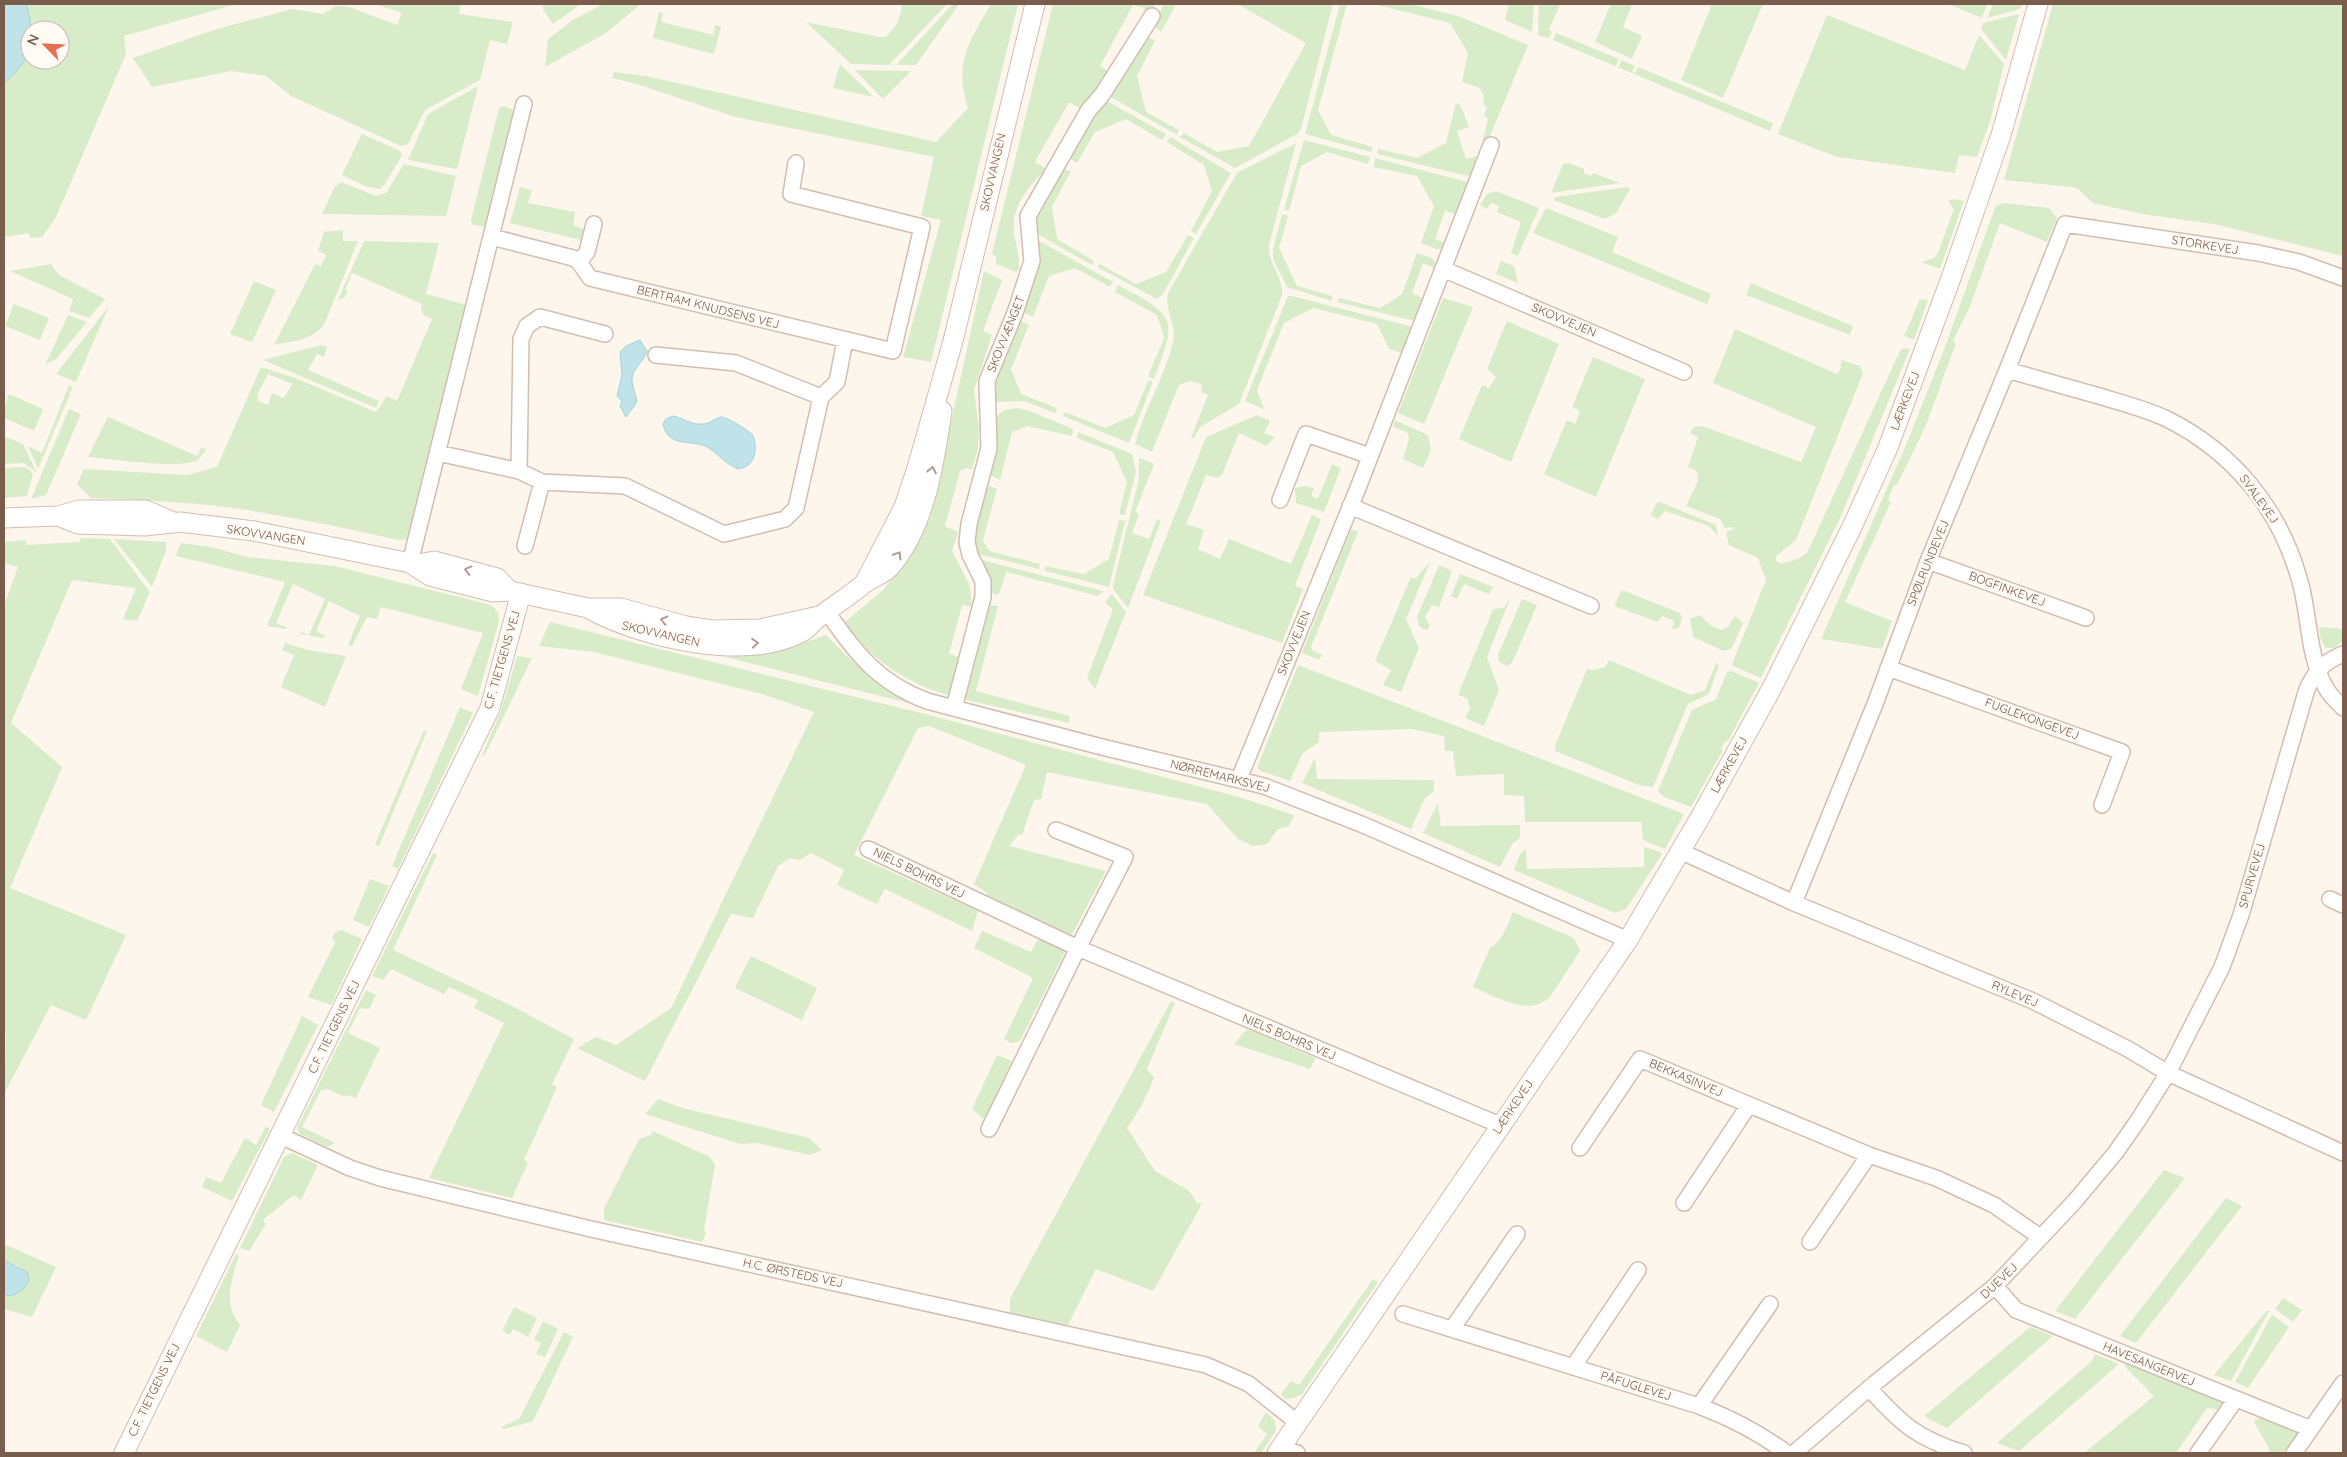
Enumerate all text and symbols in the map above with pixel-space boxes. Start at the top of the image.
north arrow [20,20,70,70]
text: N [23,31,43,48]
street label: SKOVVANGEN [976,131,1009,212]
street label: STORKEVEJ [2171,232,2240,257]
street label: BERTRAM KNUDSENS VEJ [635,282,781,332]
street label: SKOVVÆNGET [983,293,1028,374]
street label: SKOVVEJEN [1530,299,1599,340]
street label: LÆRKEVEJ [1886,369,1923,432]
one-way arrow [926,465,937,474]
street label: SVALEVEJ [2237,471,2282,526]
street label: SPØLRUNDEVEJ [1903,518,1952,608]
street label: SKOVVANGEN [226,521,307,548]
one-way arrow [891,551,901,560]
one-way arrow [464,565,472,576]
street label: BOGFINKEVEJ [1967,568,2047,609]
street label: SKOVVEJEN [1274,608,1313,677]
street label: C.F. TIETGENS VEJ [480,609,523,711]
one-way arrow [659,615,668,626]
street label: SKOVVANGEN [621,617,702,650]
one-way arrow [751,638,759,649]
street label: FUGLEKONGEVEJ [1983,695,2081,743]
street label: LÆRKEVEJ [1707,734,1750,795]
street label: NØRREMARKSVEJ [1169,756,1272,795]
street label: SPURVEVEJ [2235,842,2268,910]
street label: NIELS BOHRS VEJ [871,844,968,901]
street label: RYLEVEJ [1990,977,2041,1010]
street label: C.F. TIETGENS VEJ [305,978,363,1076]
street label: NIELS BOHRS VEJ [1240,1010,1338,1063]
street label: BEKKASINVEJ [1647,1055,1725,1100]
street label: LÆRKEVEJ [1489,1077,1536,1137]
street label: H.C. ØRSTEDS VEJ [742,1255,844,1290]
street label: DUEVEJ [1977,1260,2020,1302]
street label: HAVESANGERVEJ [2101,1338,2197,1389]
street label: C.F. TIETGENS VEJ [125,1341,183,1439]
street label: PÅFUGLEVEJ [1599,1368,1673,1403]

